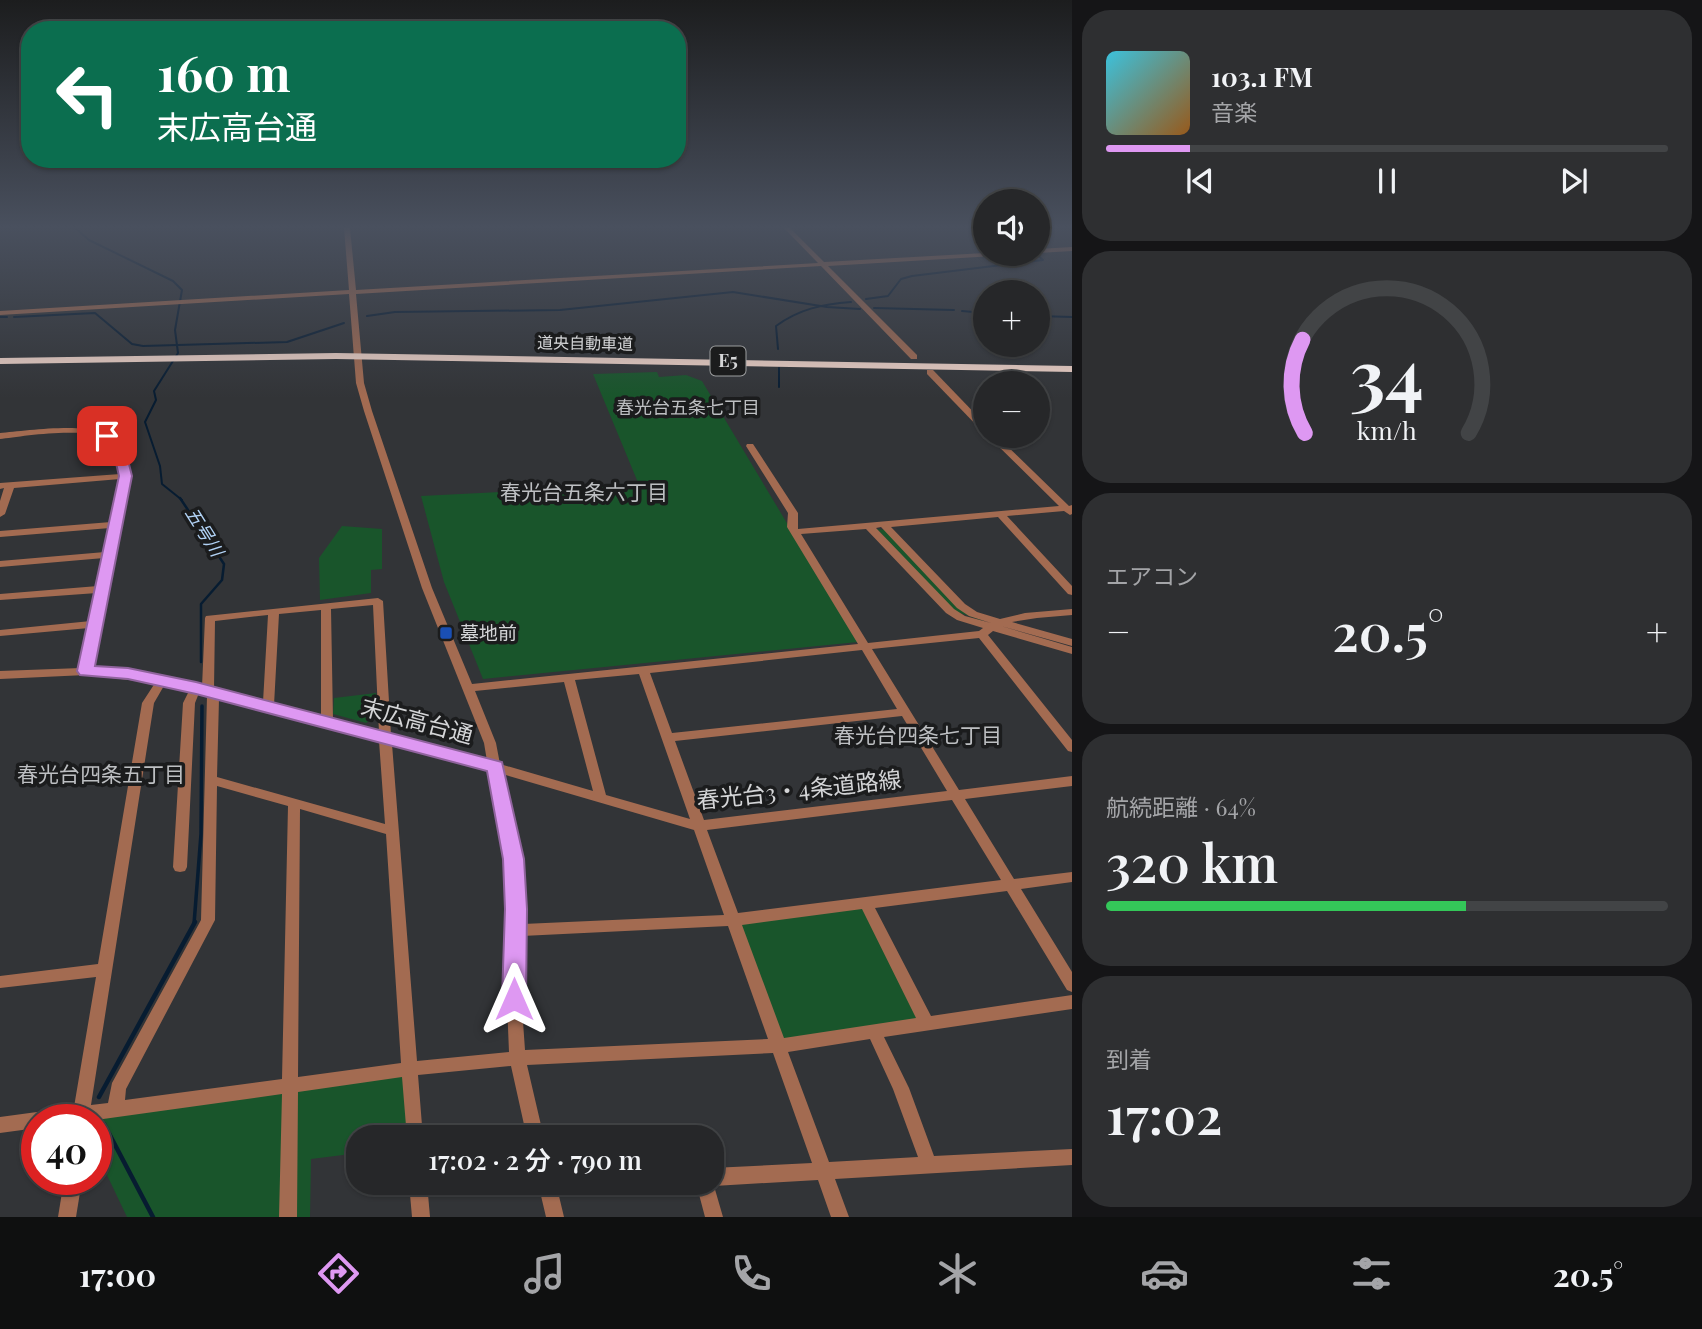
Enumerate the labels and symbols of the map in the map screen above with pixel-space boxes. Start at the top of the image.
street label: 道央自動車道 [537,331,633,354]
road number: E5 [710,346,746,376]
district label: 春光台五条七丁目 [616,395,760,419]
pin [77,406,137,466]
district label: 春光台五条六丁目 [500,477,668,505]
water label: 五号川 [180,502,230,562]
place label: 墓地前 [460,619,517,645]
marker: 墓地前 [438,625,454,641]
street label: 末広高台通 [358,690,477,749]
district label: 春光台四条七丁目 [834,720,1002,748]
district label: 春光台四条五丁目 [17,759,185,787]
street label: 春光台3・4条道路線 [695,762,903,815]
position arrow [477,962,551,1036]
speed limit sign: 40 [21,1104,112,1195]

